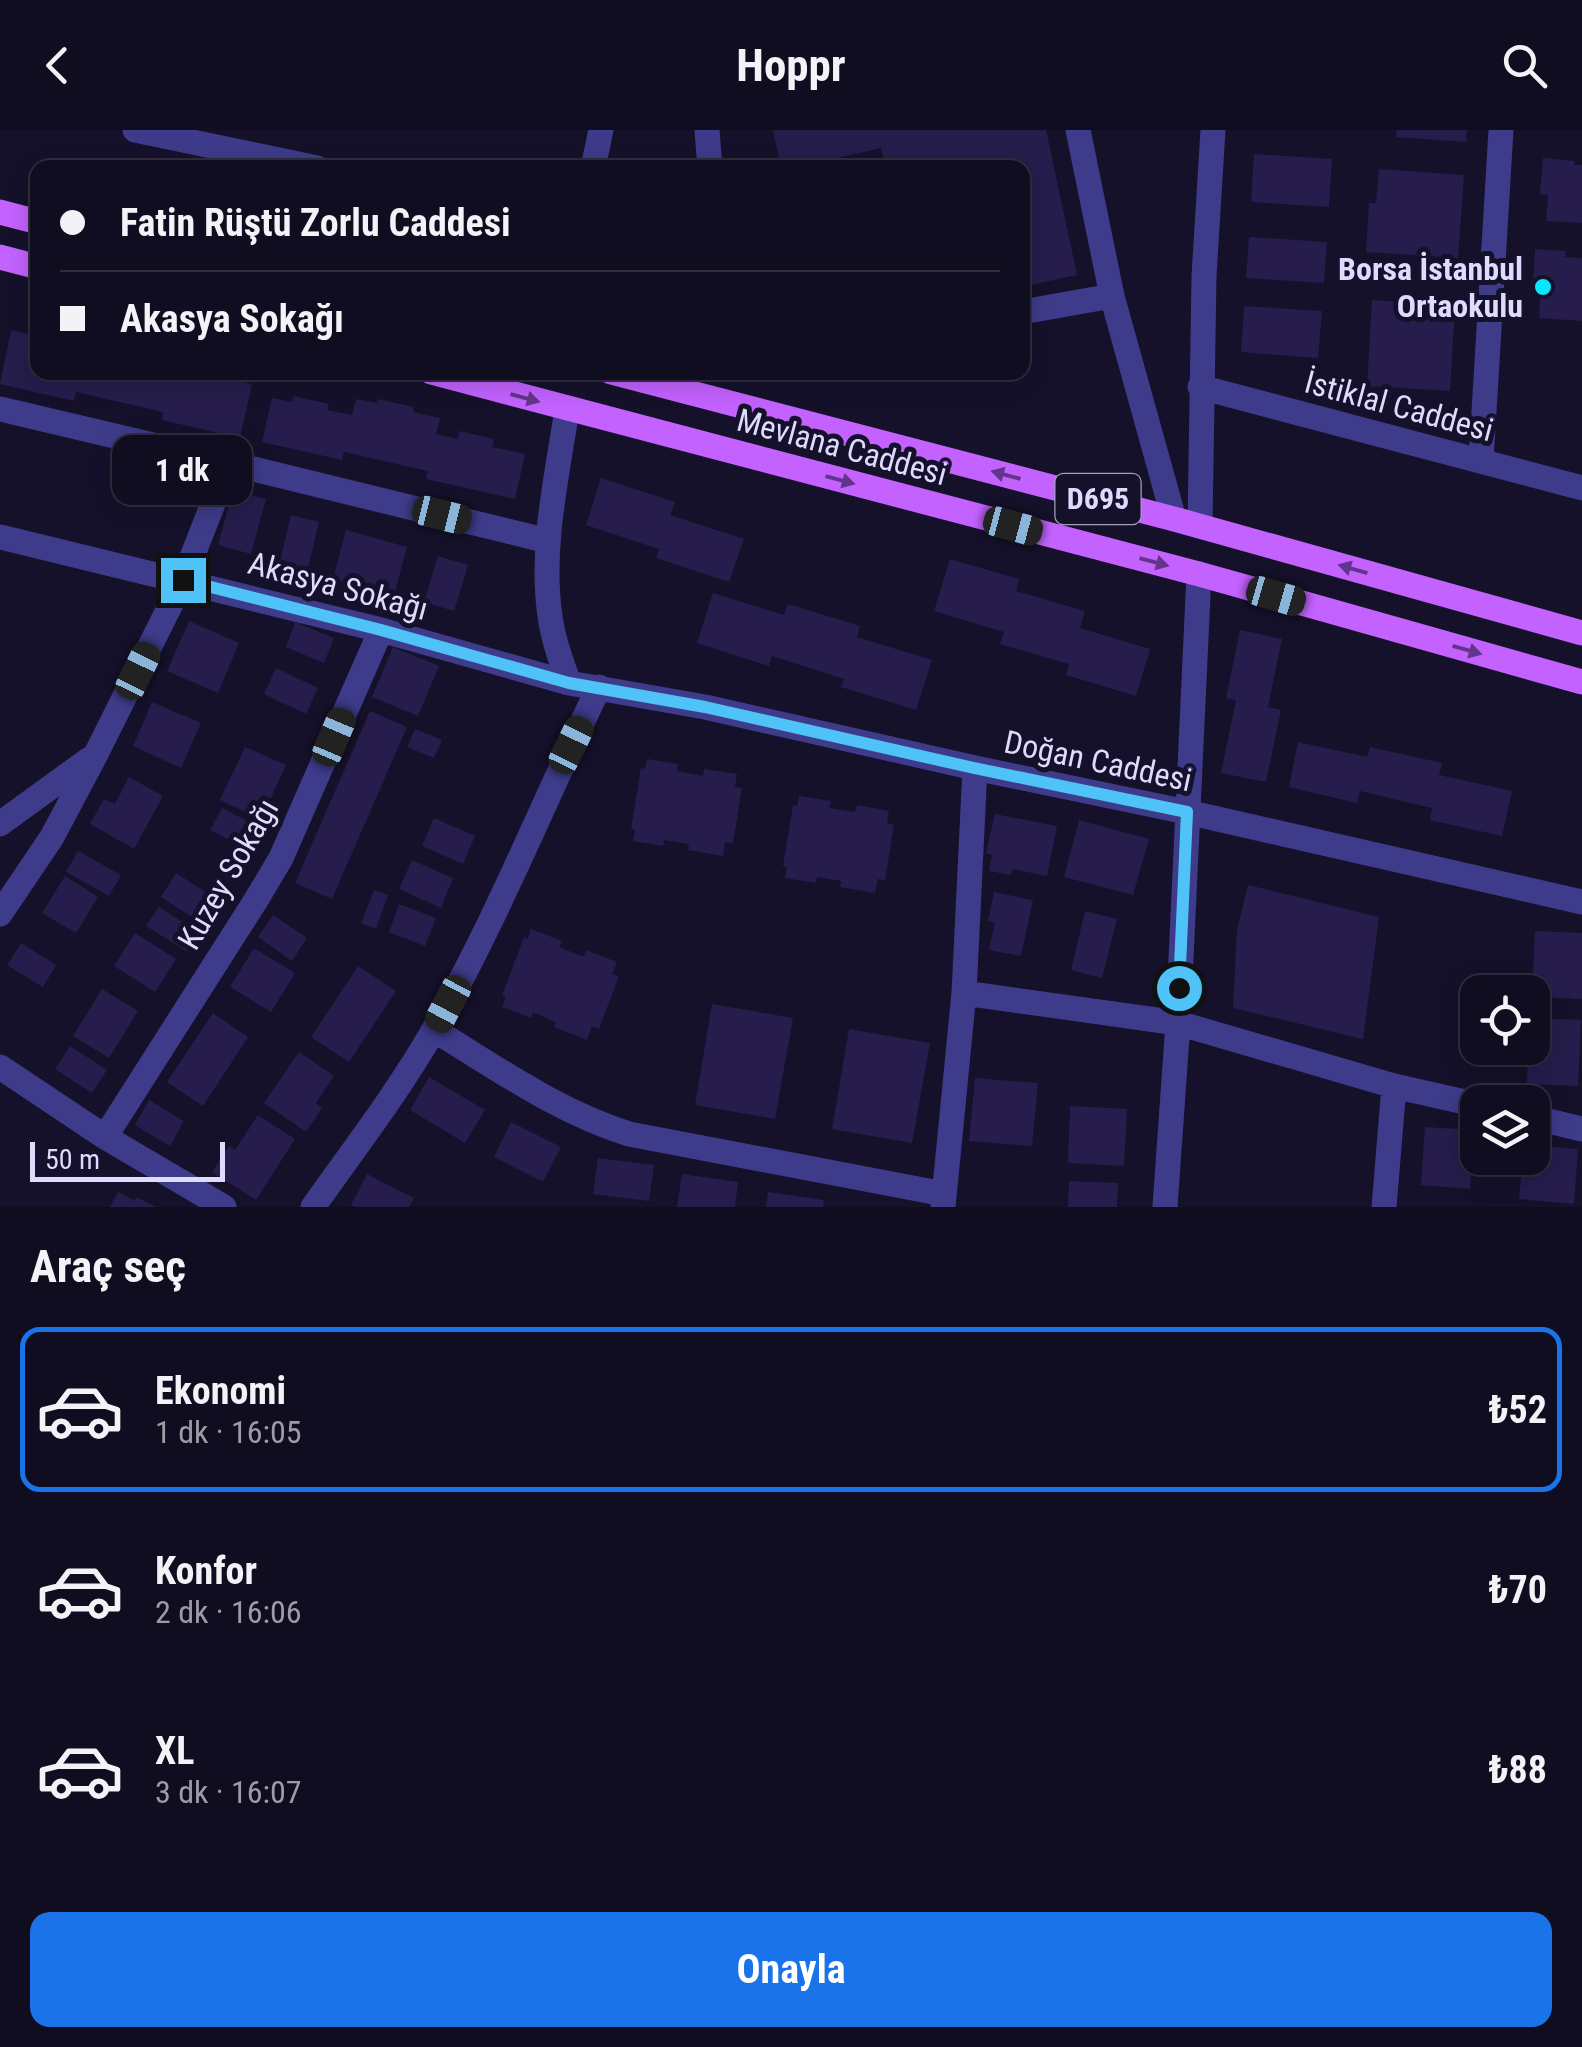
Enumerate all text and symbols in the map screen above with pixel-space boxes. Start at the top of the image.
icon: back [30,38,85,93]
icon: search [1497,38,1552,93]
text: Hoppr [736,39,846,92]
text: Fatin Rüştü Zorlu Caddesi [120,201,511,245]
place label: Borsa İstanbul Ortaokulu [1338,250,1523,325]
marker: Borsa İstanbul Ortaokulu [1532,276,1554,298]
text: Akasya Sokağı [120,297,344,341]
street label: İstiklal Caddesi [1301,363,1497,449]
one-way arrow [510,390,541,406]
street label: Mevlana Caddesi [733,401,951,493]
callout: 1 dk [113,435,253,505]
text: 1 dk [155,451,209,489]
one-way arrow [990,466,1021,482]
one-way arrow [825,473,856,489]
road number: D695 [1056,474,1140,524]
car [409,493,475,537]
car [980,504,1046,548]
street label: Akasya Sokağı [244,544,432,628]
one-way arrow [1139,555,1170,571]
route end [161,558,206,603]
one-way arrow [1337,560,1368,576]
car [1243,573,1309,619]
car [111,637,165,705]
one-way arrow [1452,643,1483,658]
car [308,704,360,770]
car [544,711,598,779]
street label: Doğan Caddesi [1001,723,1195,799]
street label: Kuzey Sokağı [170,792,286,956]
route start [1157,966,1202,1011]
car [421,970,475,1038]
map controls [1460,975,1550,1175]
button: locate [1460,975,1550,1065]
button: layers [1460,1085,1550,1175]
scale bar [30,1137,225,1182]
text: 50 m [45,1143,100,1176]
text: Araç seç [30,1240,186,1293]
icon: car [35,1365,125,1455]
text: Ekonomi [155,1369,286,1413]
text: ₺52 [1488,1388,1547,1432]
text: 1 dk · 16:05 [155,1413,302,1451]
icon: car [35,1545,125,1635]
text: Konfor [155,1549,257,1593]
text: ₺70 [1488,1568,1547,1612]
text: 2 dk · 16:06 [155,1593,302,1631]
icon: car [35,1725,125,1815]
text: XL [155,1729,194,1773]
text: ₺88 [1488,1748,1547,1792]
text: 3 dk · 16:07 [155,1773,302,1811]
button: Onayla [30,1912,1552,2027]

